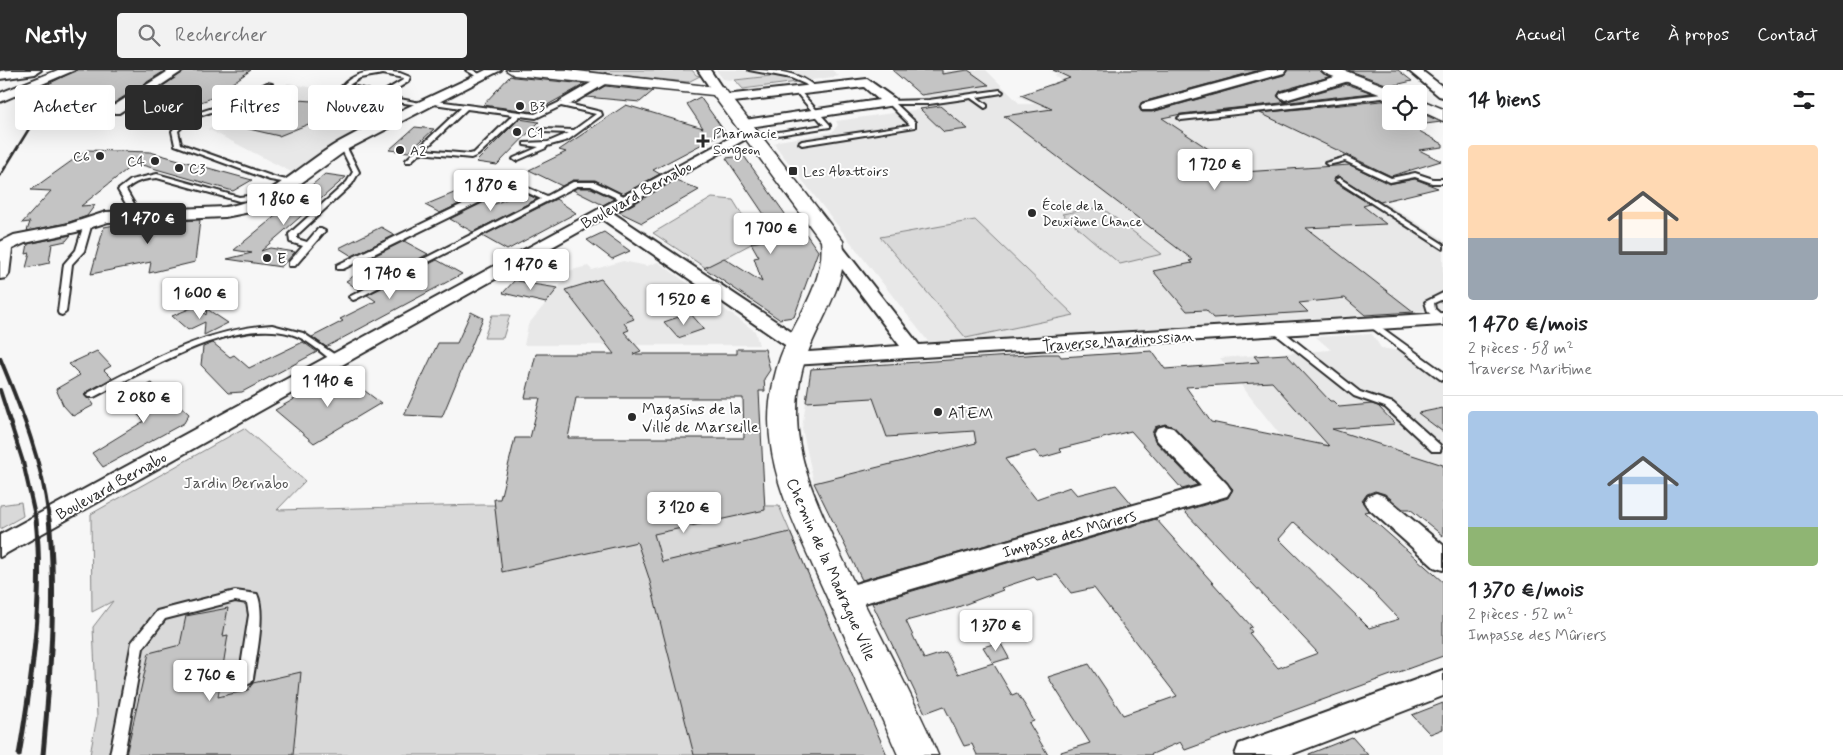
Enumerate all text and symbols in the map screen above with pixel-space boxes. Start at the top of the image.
search box [117,13,467,58]
text: Nestly [25,20,87,51]
icon: search [135,21,163,49]
text: Rechercher [175,23,267,48]
text: Accueil [1515,23,1566,47]
text: Carte [1594,23,1640,47]
text: À propos [1668,23,1729,47]
text: Contact [1757,23,1818,47]
chip: Acheter [15,85,115,130]
chip: Louer [125,85,202,130]
chip: Filtres [212,85,298,130]
chip: Nouveau [308,85,402,130]
map controls [1382,85,1427,130]
button: locate [1382,85,1427,130]
text: 14 biens [1468,86,1540,114]
icon: filters [1790,86,1818,114]
place label: B3 [530,98,545,116]
marker: B3 [514,100,526,112]
place label: C1 [527,124,543,142]
place label: Pharmacie Songeon [713,125,777,160]
marker: C1 [511,126,523,138]
marker: Pharmacie Songeon [697,135,709,147]
place label: A2 [410,142,426,160]
marker: A2 [394,144,406,156]
place label: C6 [73,148,90,166]
pin: 1 720 € [1169,148,1261,191]
marker: C6 [94,150,106,162]
place label: C4 [127,153,145,171]
text: 1 720 € [1189,154,1241,175]
marker: C4 [149,155,161,167]
street label: Boulevard Bernabo [578,156,696,234]
place label: C3 [189,160,205,178]
marker: C3 [173,162,185,174]
place label: Les Abattoirs [803,163,888,181]
marker: Les Abattoirs [787,165,799,177]
pin: 1 870 € [445,170,537,212]
text: 1 870 € [465,175,517,196]
icon: home [1598,178,1688,268]
pin: 1 860 € [238,184,330,226]
text: 1 860 € [258,189,310,210]
place label: École de la Deuxième Chance [1042,197,1143,231]
pin: 1 470 € [102,202,194,245]
marker: École de la Deuxième Chance [1026,207,1038,219]
text: 1 470 € [121,208,175,229]
pin: 1 700 € [725,212,817,255]
text: 1 700 € [745,218,797,239]
pin: 1 470 € [485,248,577,291]
place label: E [277,249,286,270]
marker: E [261,252,273,264]
text: 1 470 € [504,254,558,275]
pin: 1 740 € [344,258,436,300]
text: 1 740 € [364,263,416,284]
pin: 1 600 € [154,278,246,320]
text: 1 600 € [173,283,227,304]
pin: 1 520 € [638,284,730,326]
text: 1 520 € [657,289,711,310]
text: 1 470 €/mois [1468,310,1588,338]
street label: Traverse Mardirossian [1041,326,1195,357]
text: 2 pièces · 58 m² [1468,338,1574,359]
text: Traverse Maritime [1468,359,1592,380]
pin: 1 140 € [282,366,374,408]
text: 1 140 € [302,371,354,392]
pin: 2 080 € [98,382,190,424]
text: 2 080 € [117,387,171,408]
place label: Magasins de la Ville de Marseille [642,399,759,438]
place label: ATEM [948,403,993,424]
marker: ATEM [932,406,944,418]
marker: Magasins de la Ville de Marseille [626,411,638,423]
icon: home [1598,443,1688,533]
street label: Boulevard Bernabo [53,447,171,525]
park label: Jardin Bernabo [183,473,289,494]
street label: Chemin de la Madrague Ville [781,475,881,665]
pin: 3 120 € [638,492,730,534]
text: 3 120 € [658,497,710,518]
street label: Impasse des Mûriers [1000,505,1139,564]
text: 1 370 €/mois [1468,576,1584,604]
text: 2 pièces · 52 m² [1468,604,1573,625]
pin: 1 370 € [950,610,1042,652]
text: 1 370 € [971,615,1021,636]
text: Impasse des Mûriers [1468,625,1606,646]
pin: 2 760 € [164,660,256,702]
text: 2 760 € [184,665,236,686]

